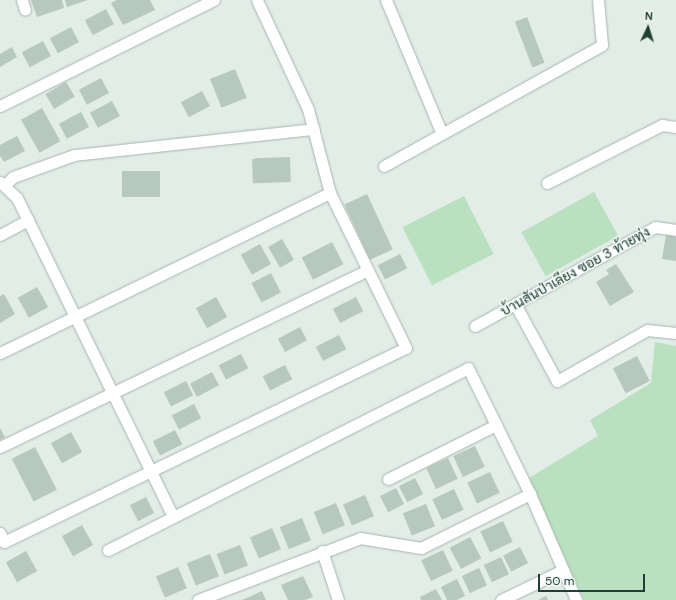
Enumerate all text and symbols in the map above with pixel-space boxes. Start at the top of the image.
north arrow [628,8,668,48]
text: N [644,9,653,23]
street label: บ้านสันป่าเลียง ซอย 3 ท้ายทุ่ง [497,223,653,319]
scale bar [540,566,647,592]
text: 50 m [545,573,574,589]

